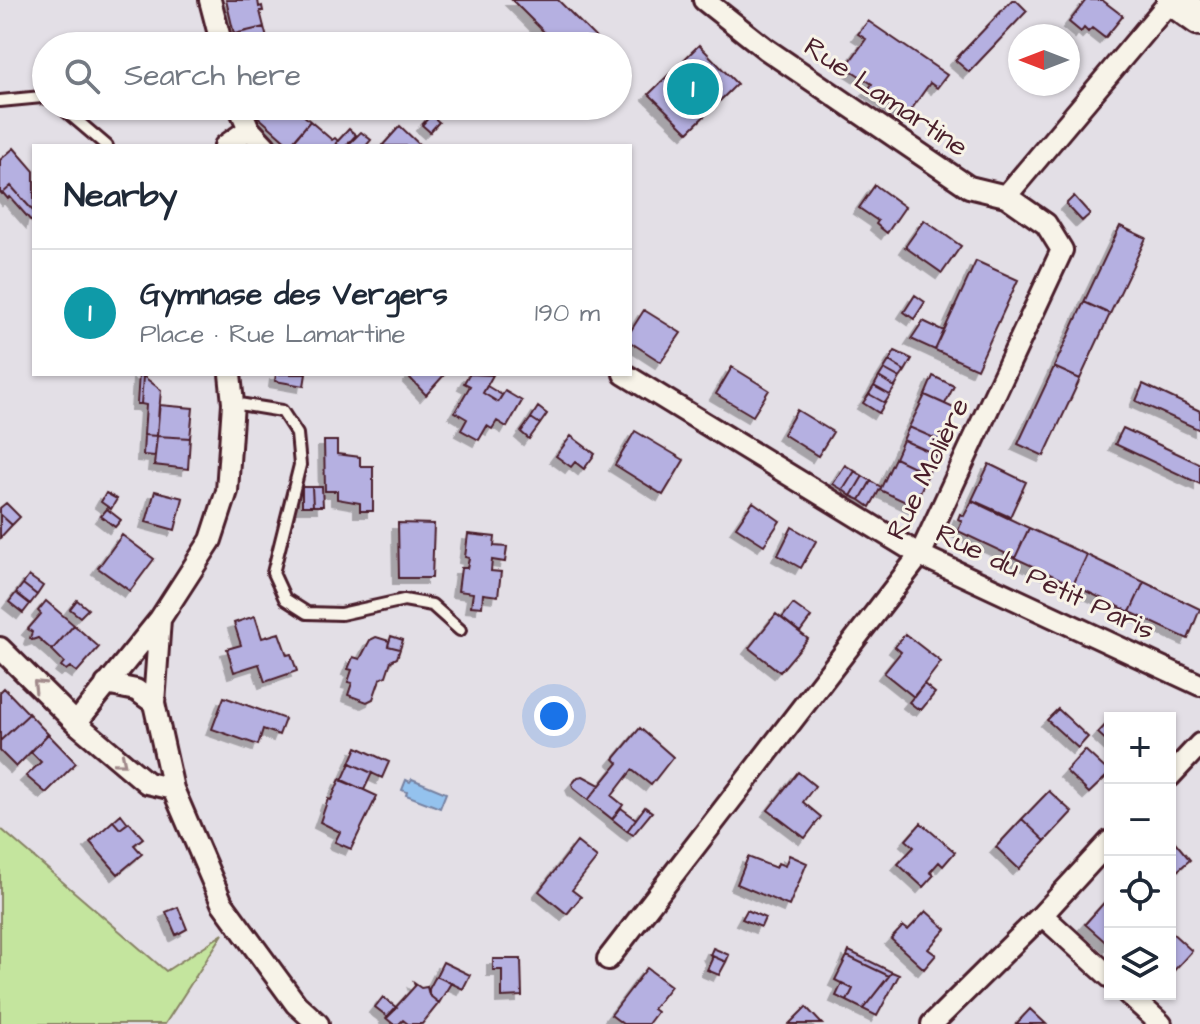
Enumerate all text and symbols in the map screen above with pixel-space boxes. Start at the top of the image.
north arrow [1008,24,1080,96]
street label: Rue Lamartine [796,28,976,166]
search box [32,32,632,120]
icon: search [60,54,104,98]
text: Search here [124,55,301,97]
pin: 1 [667,59,719,119]
text: Nearby [64,172,178,220]
text: Gymnase des Vergers [140,274,448,316]
text: 1 [88,295,92,331]
text: 190 m [535,295,600,331]
text: Place · Rue Lamartine [140,316,406,352]
street label: Rue Molière [877,391,979,547]
street label: Rue du Petit Paris [929,514,1161,650]
one-way arrow [33,680,47,694]
your location [534,696,574,736]
map controls [1104,712,1176,1000]
button: + [1104,712,1176,784]
one-way arrow [112,751,127,766]
button: − [1104,784,1176,856]
button: locate [1104,856,1176,928]
button: layers [1104,928,1176,1000]

